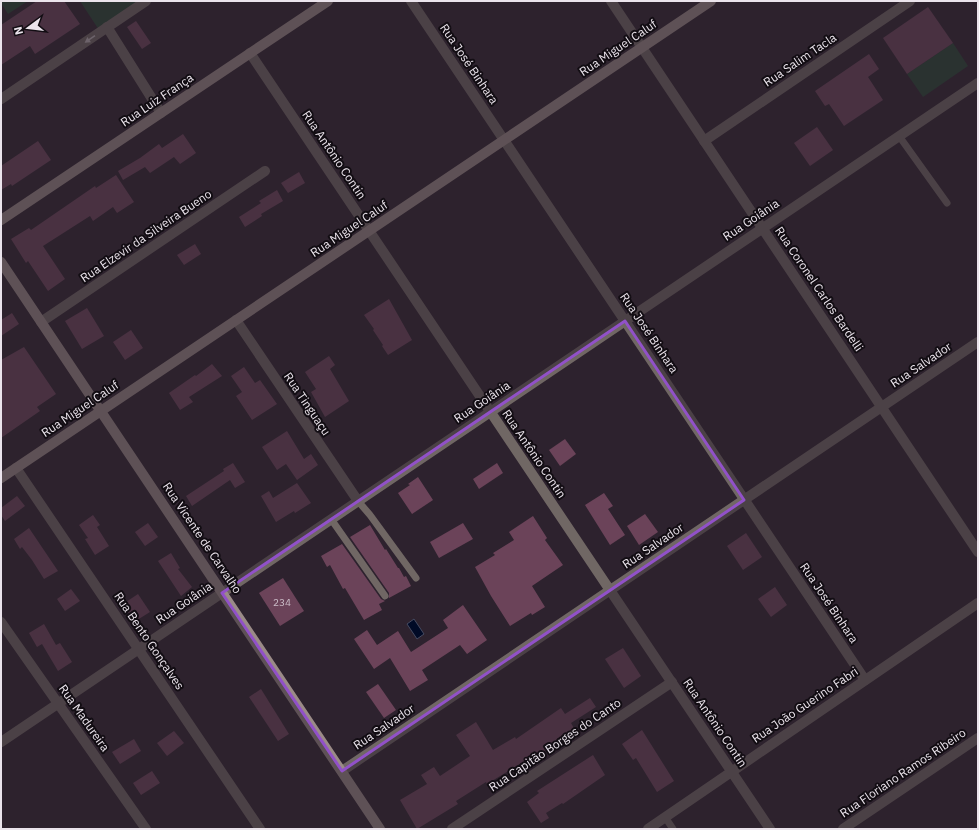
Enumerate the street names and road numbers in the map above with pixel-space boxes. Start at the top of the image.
street label: Rua Miguel Caluf [576,16,659,79]
street label: Rua José Binhara [437,21,502,107]
street label: Rua Salim Tacla [760,29,840,90]
street label: Rua Luiz França [118,69,196,129]
street label: Rua Antônio Contin [299,108,370,202]
street label: Rua Elzevir da Silveira Bueno [77,186,214,285]
street label: Rua Goiânia [720,195,782,244]
street label: Rua Miguel Caluf [307,197,390,260]
street label: Rua Coronel Carlos Bardelli [772,224,867,354]
street label: Rua José Binhara [617,290,682,376]
street label: Rua Salvador [887,338,955,391]
street label: Rua Tinguaçu [281,369,334,438]
street label: Rua Miguel Caluf [38,377,121,440]
street label: Rua Goiânia [451,377,513,426]
street label: Rua Antônio Contin [499,407,570,501]
street label: Rua Vicente de Carvalho [160,479,245,596]
street label: Rua Salvador [619,519,687,572]
street label: Rua José Binhara [797,560,862,646]
street label: Rua Goiânia [153,578,215,627]
street label: Rua Bento Gonçalves [111,589,188,692]
street label: Rua João Guerino Fabri [749,663,861,746]
street label: Rua Antônio Contin [680,676,751,770]
street label: Rua Madureira [56,681,113,755]
street label: Rua Capitão Borges do Canto [486,695,624,794]
street label: Rua Salvador [350,700,418,753]
street label: Rua Floriano Ramos Ribeiro [837,725,969,820]

